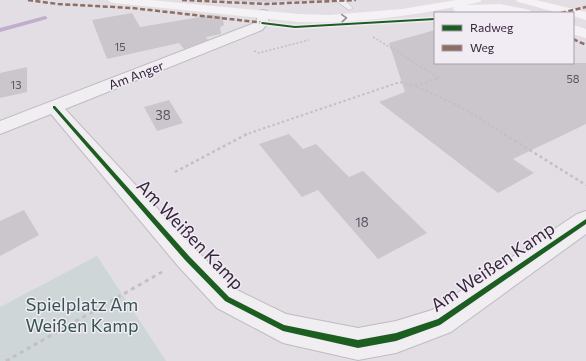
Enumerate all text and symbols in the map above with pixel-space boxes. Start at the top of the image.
legend [434,12,574,64]
one-way arrow [341,13,347,22]
text: Radweg [470,20,514,34]
house number: 15 [114,40,126,53]
text: Weg [470,40,495,54]
street label: Am Anger [106,57,166,93]
house number: 58 [567,72,580,85]
house number: 13 [11,78,21,91]
house number: 38 [155,107,171,123]
street label: Am Weißen Kamp [133,175,249,294]
house number: 18 [355,214,369,230]
street label: Am Weißen Kamp [426,217,559,316]
park label: Spielplatz Am Weißen Kamp [25,293,139,336]

